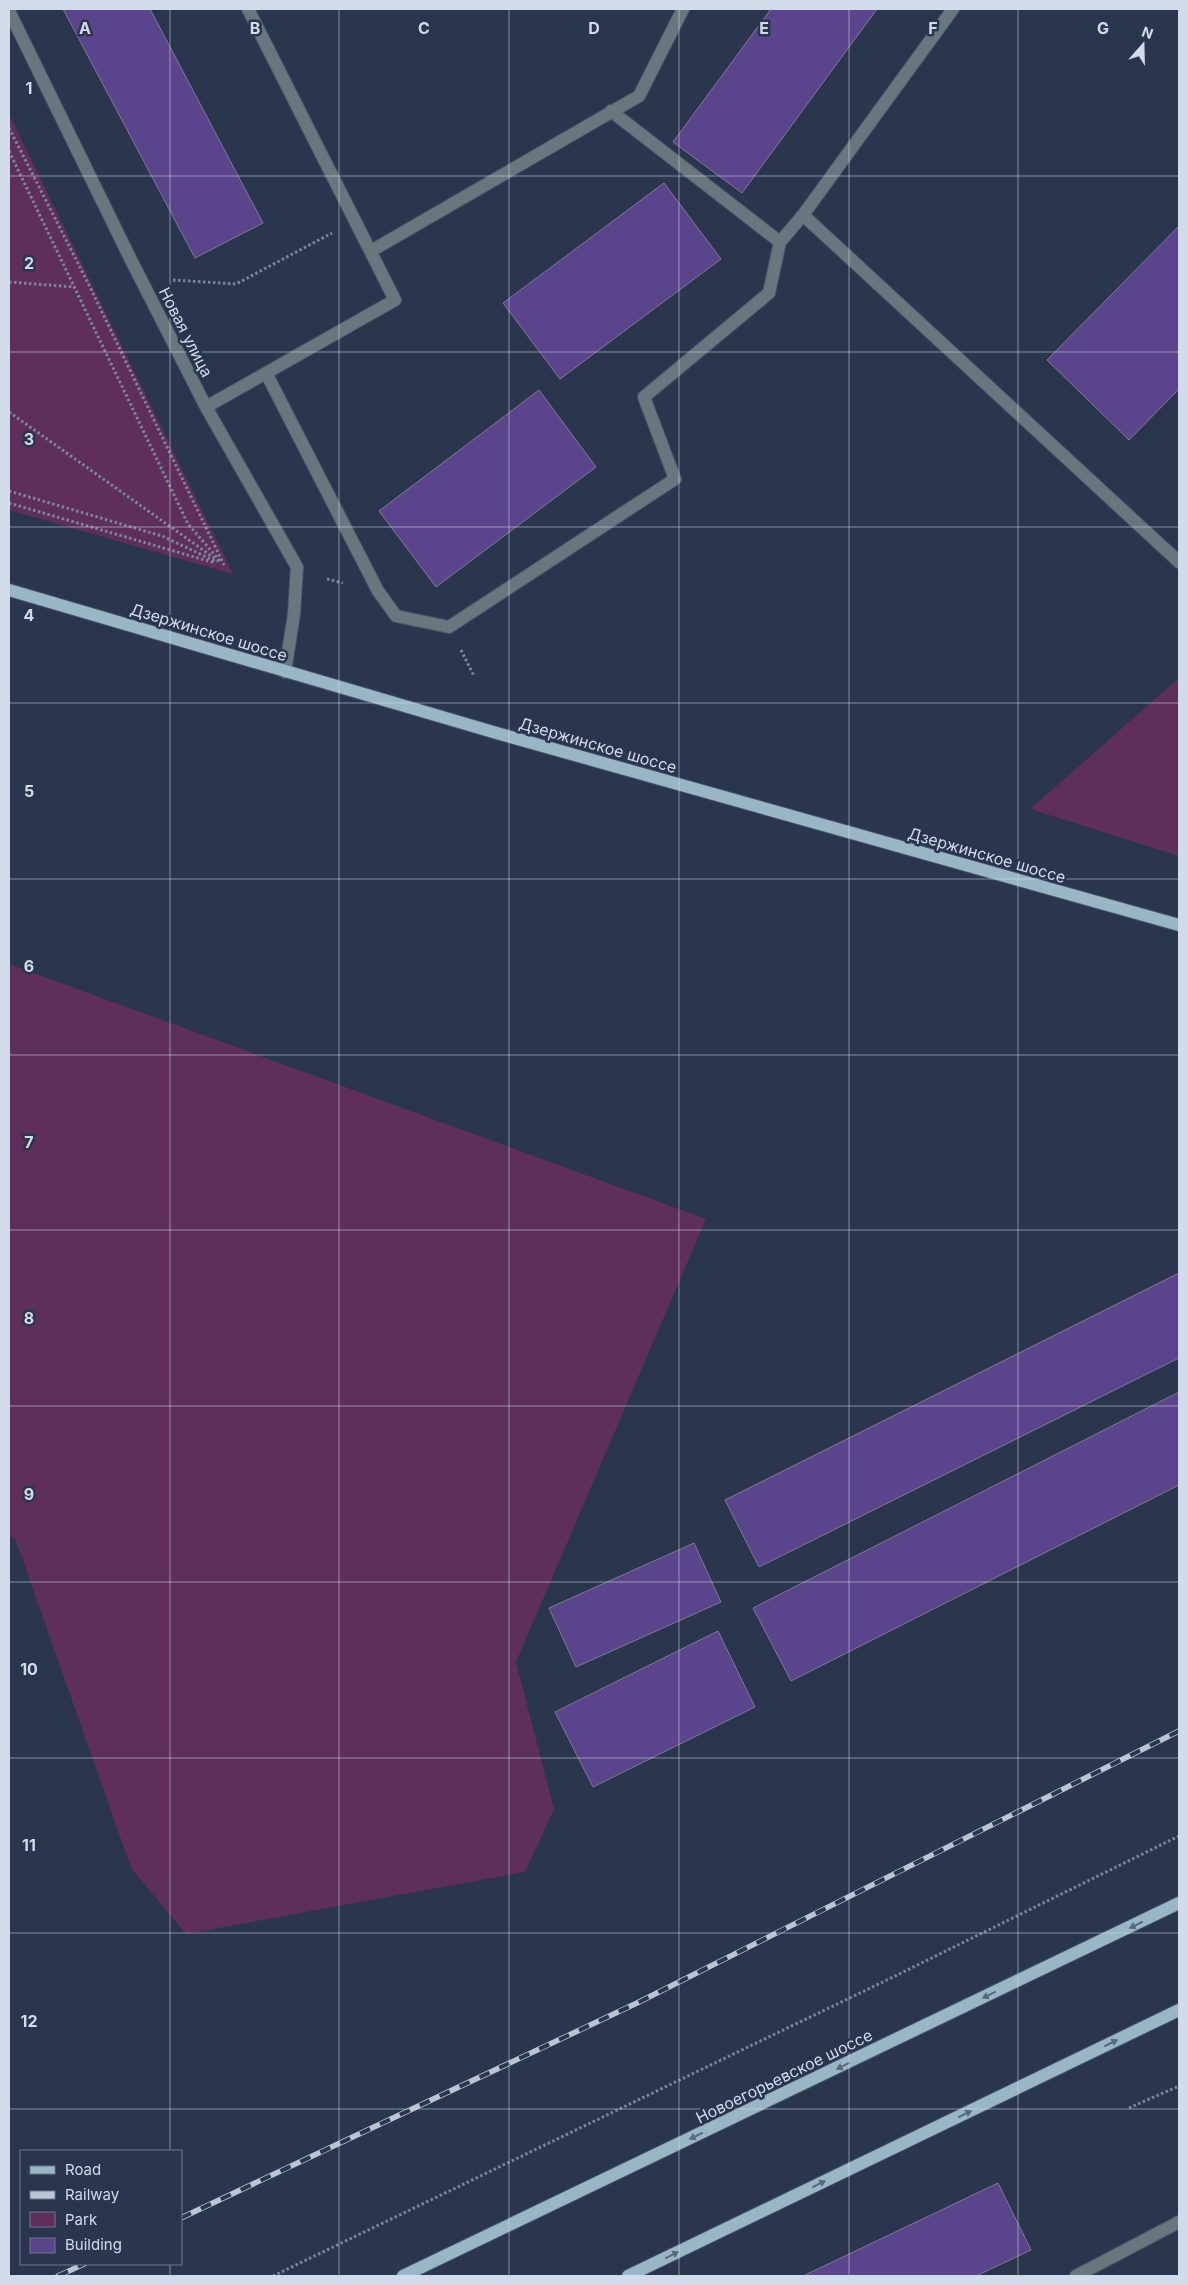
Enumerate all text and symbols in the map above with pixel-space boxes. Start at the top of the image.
text: A [79,18,91,38]
text: B [250,18,260,38]
text: C [418,18,430,38]
text: D [588,18,600,38]
text: E [759,18,769,38]
text: F [928,18,938,38]
text: G [1097,18,1109,38]
north arrow [1118,20,1168,70]
text: N [1140,23,1156,42]
text: 1 [26,78,32,98]
text: 2 [24,253,34,273]
street label: Новая улица [155,284,217,380]
text: 3 [24,429,34,449]
street label: Дзержинское шоссе [128,599,290,665]
text: 4 [24,605,35,625]
street label: Дзержинское шоссе [517,713,679,777]
text: 5 [24,781,34,801]
street label: Дзержинское шоссе [906,823,1068,887]
text: 6 [24,956,34,976]
text: 7 [24,1132,34,1152]
text: 8 [24,1308,34,1328]
text: 9 [24,1484,34,1504]
text: 10 [20,1659,38,1679]
text: 11 [22,1835,36,1855]
one-way arrow [1129,1922,1143,1930]
one-way arrow [982,1992,996,2000]
text: 12 [21,2011,37,2031]
street label: Новоегорьевское шоссе [692,2024,876,2128]
one-way arrow [1104,2039,1118,2047]
one-way arrow [836,2062,850,2070]
one-way arrow [958,2109,972,2117]
one-way arrow [689,2132,703,2140]
legend [20,2150,182,2265]
text: Road [65,2160,101,2179]
one-way arrow [811,2180,826,2189]
text: Railway [65,2185,120,2204]
text: Park [65,2210,98,2229]
text: Building [65,2235,122,2254]
one-way arrow [665,2251,679,2259]

